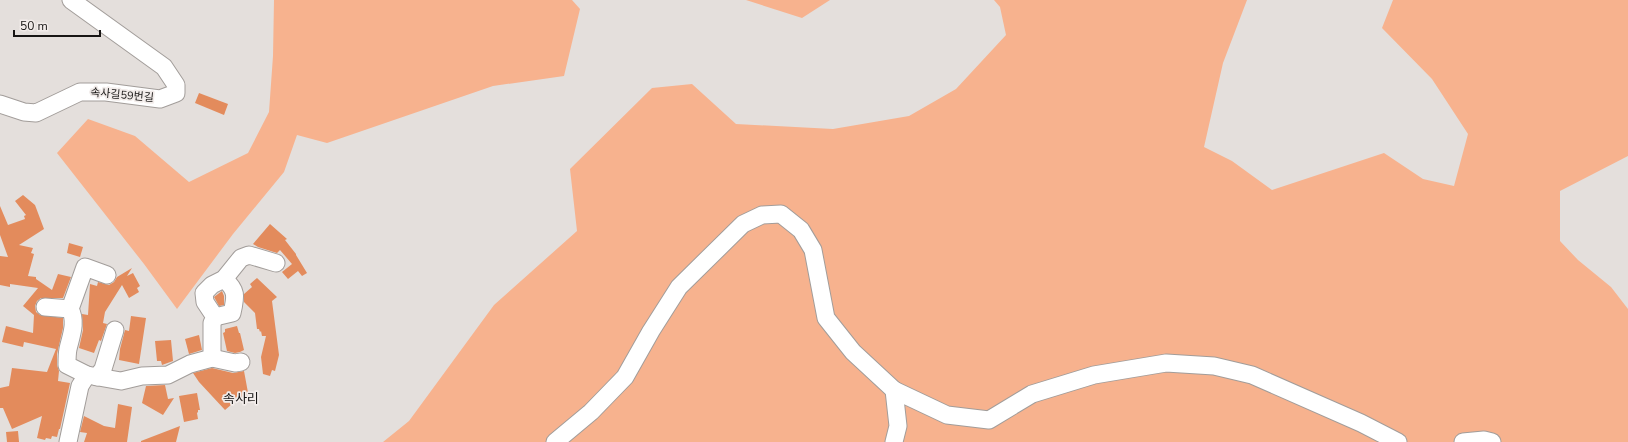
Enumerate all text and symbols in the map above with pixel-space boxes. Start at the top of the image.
scale bar [14,12,100,38]
text: 50 m [20,18,48,34]
street label: 속사길59번길 [90,85,154,105]
district label: 속사리 [223,390,259,408]

